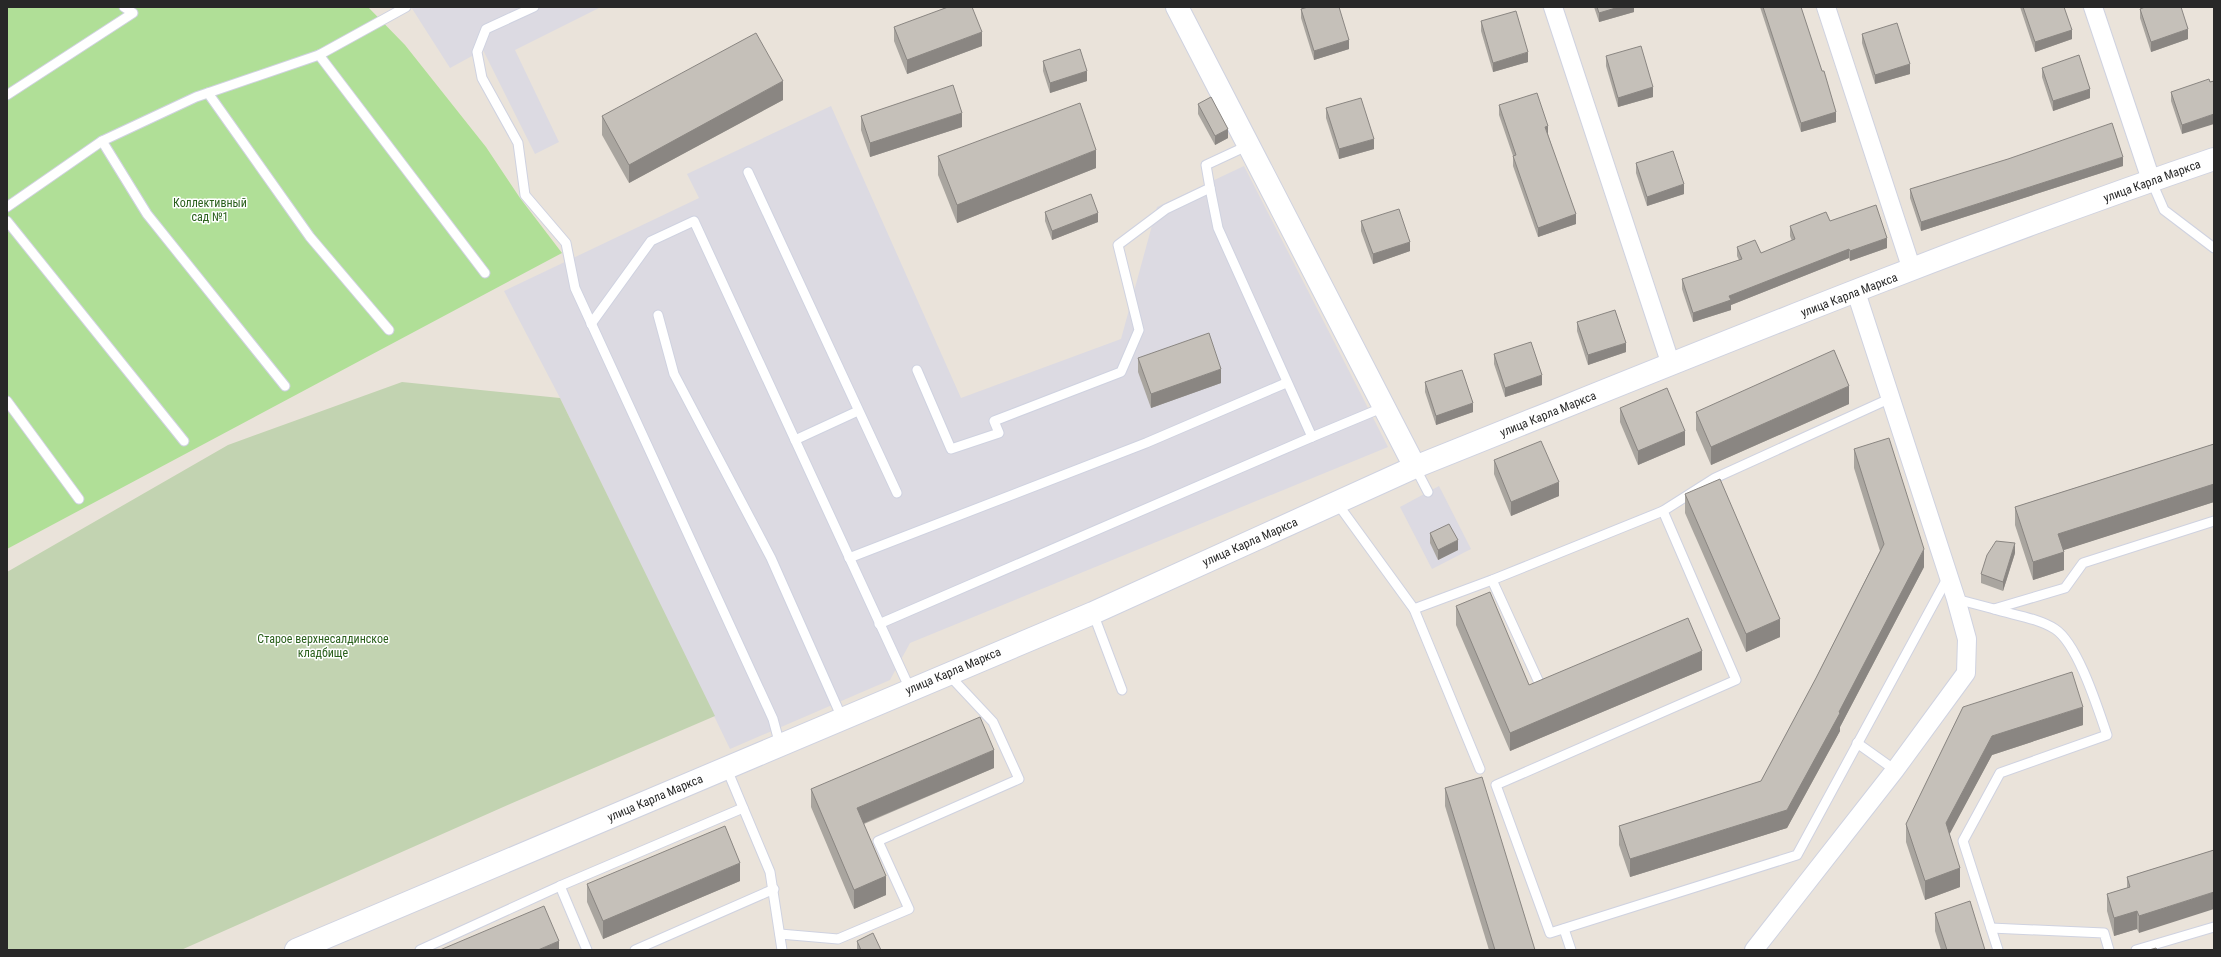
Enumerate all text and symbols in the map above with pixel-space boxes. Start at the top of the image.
street label: улица Карла Маркса [2101,157,2203,205]
park label: Коллективный сад №1 [173,196,247,224]
street label: улица Карла Маркса [1799,270,1900,320]
street label: улица Карла Маркса [1498,388,1598,440]
street label: улица Карла Маркса [1200,515,1300,569]
park label: Старое верхнесалдинское кладбище [257,632,389,660]
street label: улица Карла Маркса [903,644,1003,697]
street label: улица Карла Маркса [605,771,705,824]

